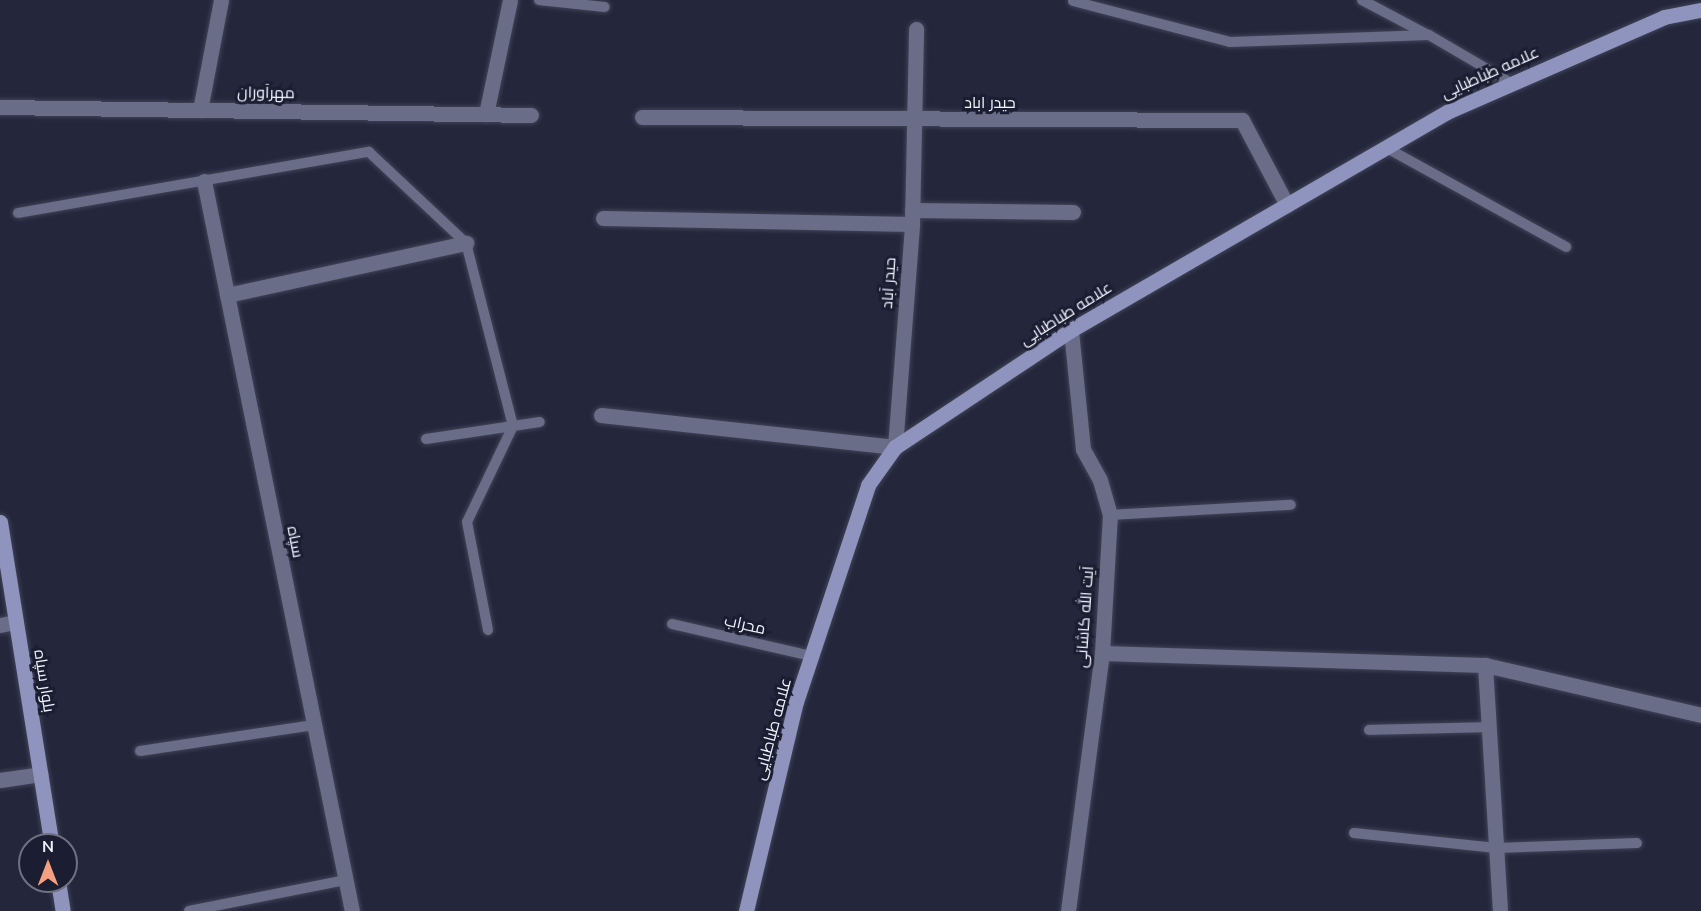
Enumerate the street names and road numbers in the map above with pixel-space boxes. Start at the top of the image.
street label: علامه طباطبایی [1438,43,1542,103]
street label: مهرآوران [237,83,295,103]
street label: حیدر اباد [964,93,1016,113]
street label: حیدر آباد [878,257,900,309]
street label: علامه طباطبایی [1016,278,1116,350]
street label: سپاه [283,524,307,560]
street label: آیت الله کاشانی [1072,565,1098,669]
street label: محراب [723,611,767,639]
street label: بلوار سپاه [30,648,58,714]
street label: علامه طباطبایی [750,676,796,782]

